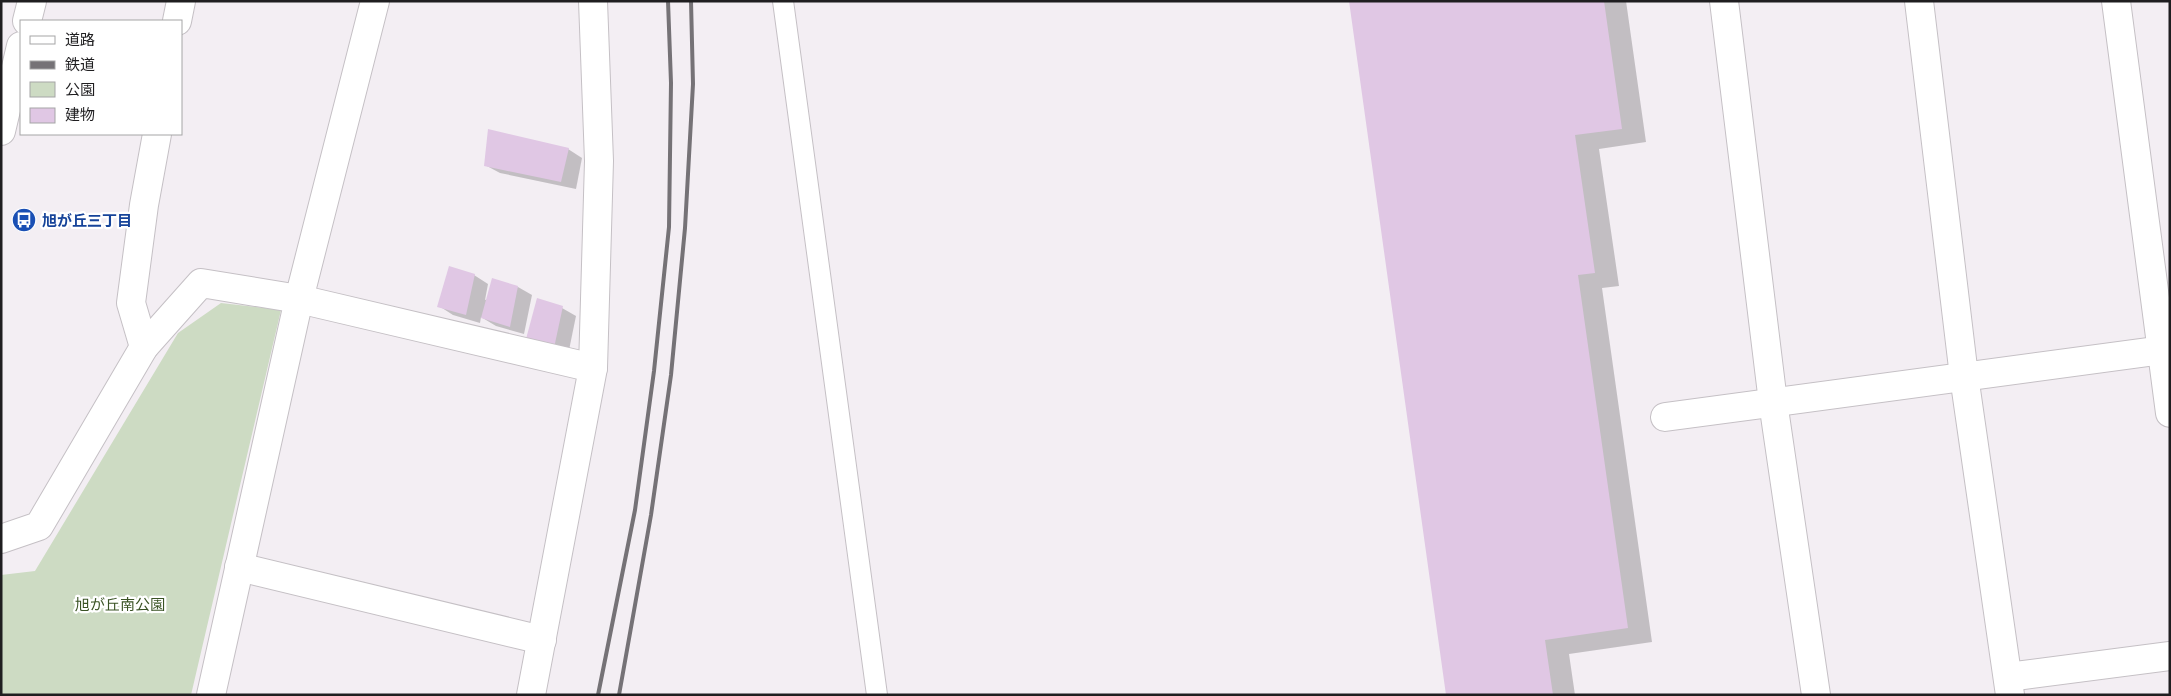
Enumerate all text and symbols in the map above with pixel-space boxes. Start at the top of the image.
legend [20,20,182,135]
text: 道路 [65,29,95,50]
text: 鉄道 [65,54,95,75]
text: 公園 [65,79,95,100]
text: 建物 [65,104,95,125]
bus stop icon: 旭が丘三丁目 [11,207,37,233]
place label: 旭が丘三丁目 [42,210,132,231]
park label: 旭が丘南公園 [75,594,165,615]

